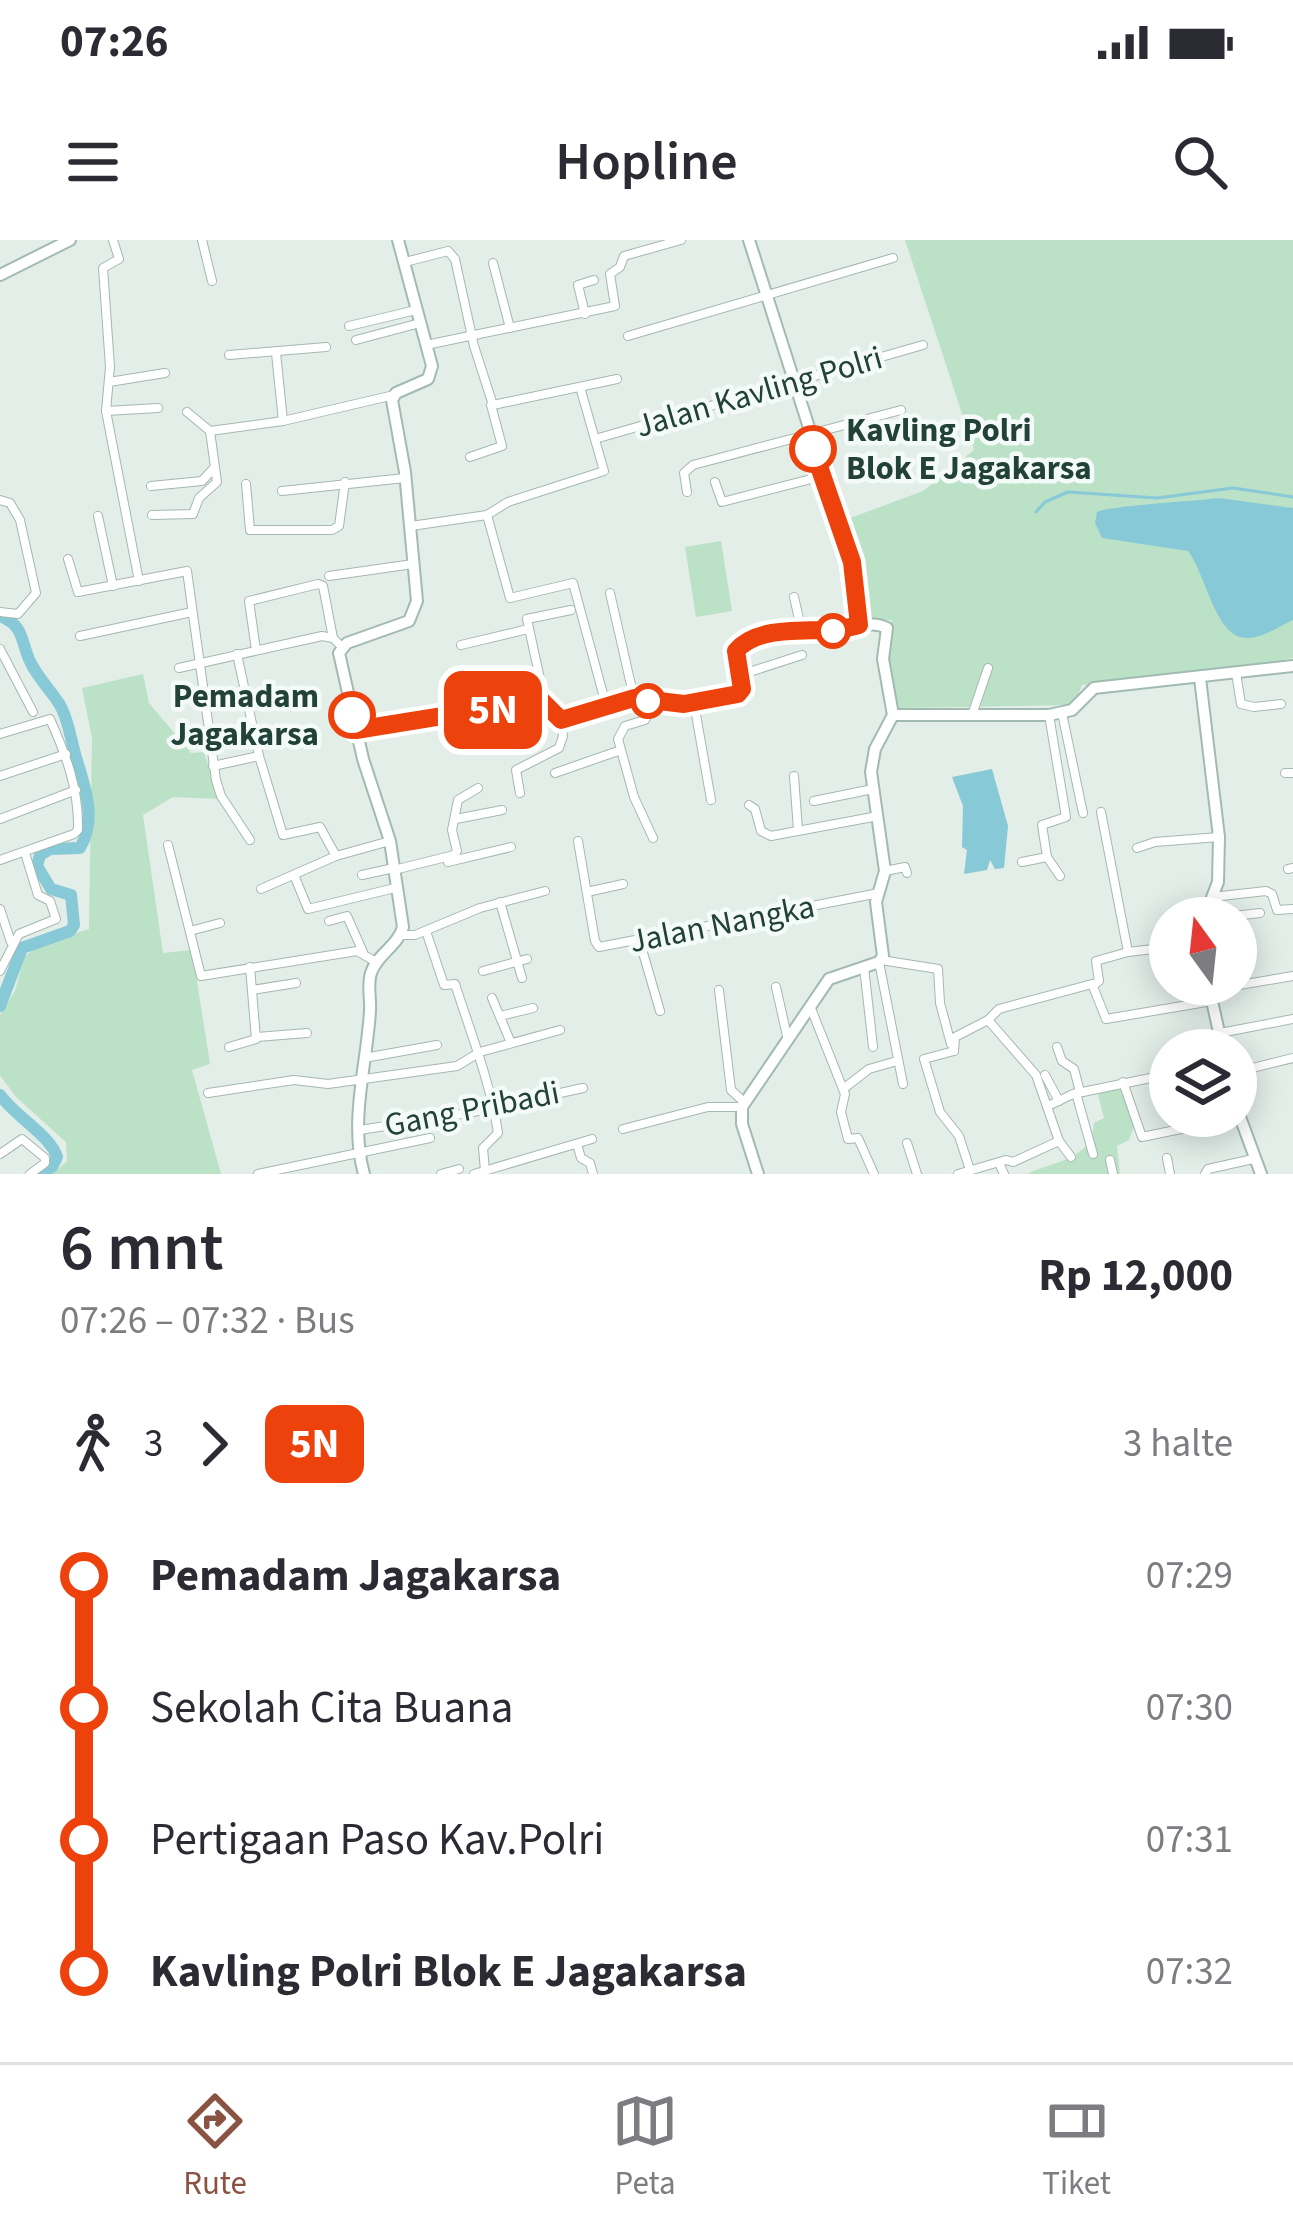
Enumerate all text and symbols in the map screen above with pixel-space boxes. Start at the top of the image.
text: 07:26 [60,10,169,74]
text: Hopline [555,124,738,201]
icon: menu [60,129,126,195]
icon: search [1167,129,1233,195]
street label: Jalan Kavling Polri [630,334,888,450]
place label: Kavling Polri Blok E Jagakarsa [846,407,1092,492]
marker: Kavling Polri Blok E Jagakarsa [791,427,835,471]
unlabelled marker [817,615,849,647]
line badge: 5N [439,671,547,749]
place label: Pemadam Jagakarsa [170,673,319,758]
text: 5N [468,680,518,740]
unlabelled marker [632,685,664,717]
marker: Pemadam Jagakarsa [330,693,374,737]
street label: Jalan Nangka [626,883,818,965]
north arrow [1149,897,1257,1005]
map controls [1149,897,1257,1137]
button: layers [1149,1029,1257,1137]
street label: Gang Pribadi [380,1069,564,1149]
text: 6 mnt [60,1201,223,1295]
text: Rp 12,000 [1038,1244,1233,1308]
text: 07:26 – 07:32 · Bus [60,1293,355,1349]
icon: walk [60,1411,126,1477]
icon: forward [181,1411,247,1477]
text: 5N [289,1414,340,1474]
text: 3 [144,1416,163,1472]
text: 3 halte [1123,1416,1233,1472]
text: Pemadam Jagakarsa [150,1544,561,1608]
text: 07:29 [1146,1548,1233,1604]
text: Sekolah Cita Buana [150,1676,513,1740]
text: 07:30 [1146,1680,1233,1736]
text: Pertigaan Paso Kav.Polri [150,1808,604,1872]
text: 07:31 [1146,1812,1233,1868]
text: Kavling Polri Blok E Jagakarsa [150,1940,747,2004]
text: 07:32 [1146,1944,1233,2000]
tab: Rute [182,2088,248,2207]
tab: Peta [612,2088,678,2207]
tab: Tiket [1042,2088,1111,2207]

